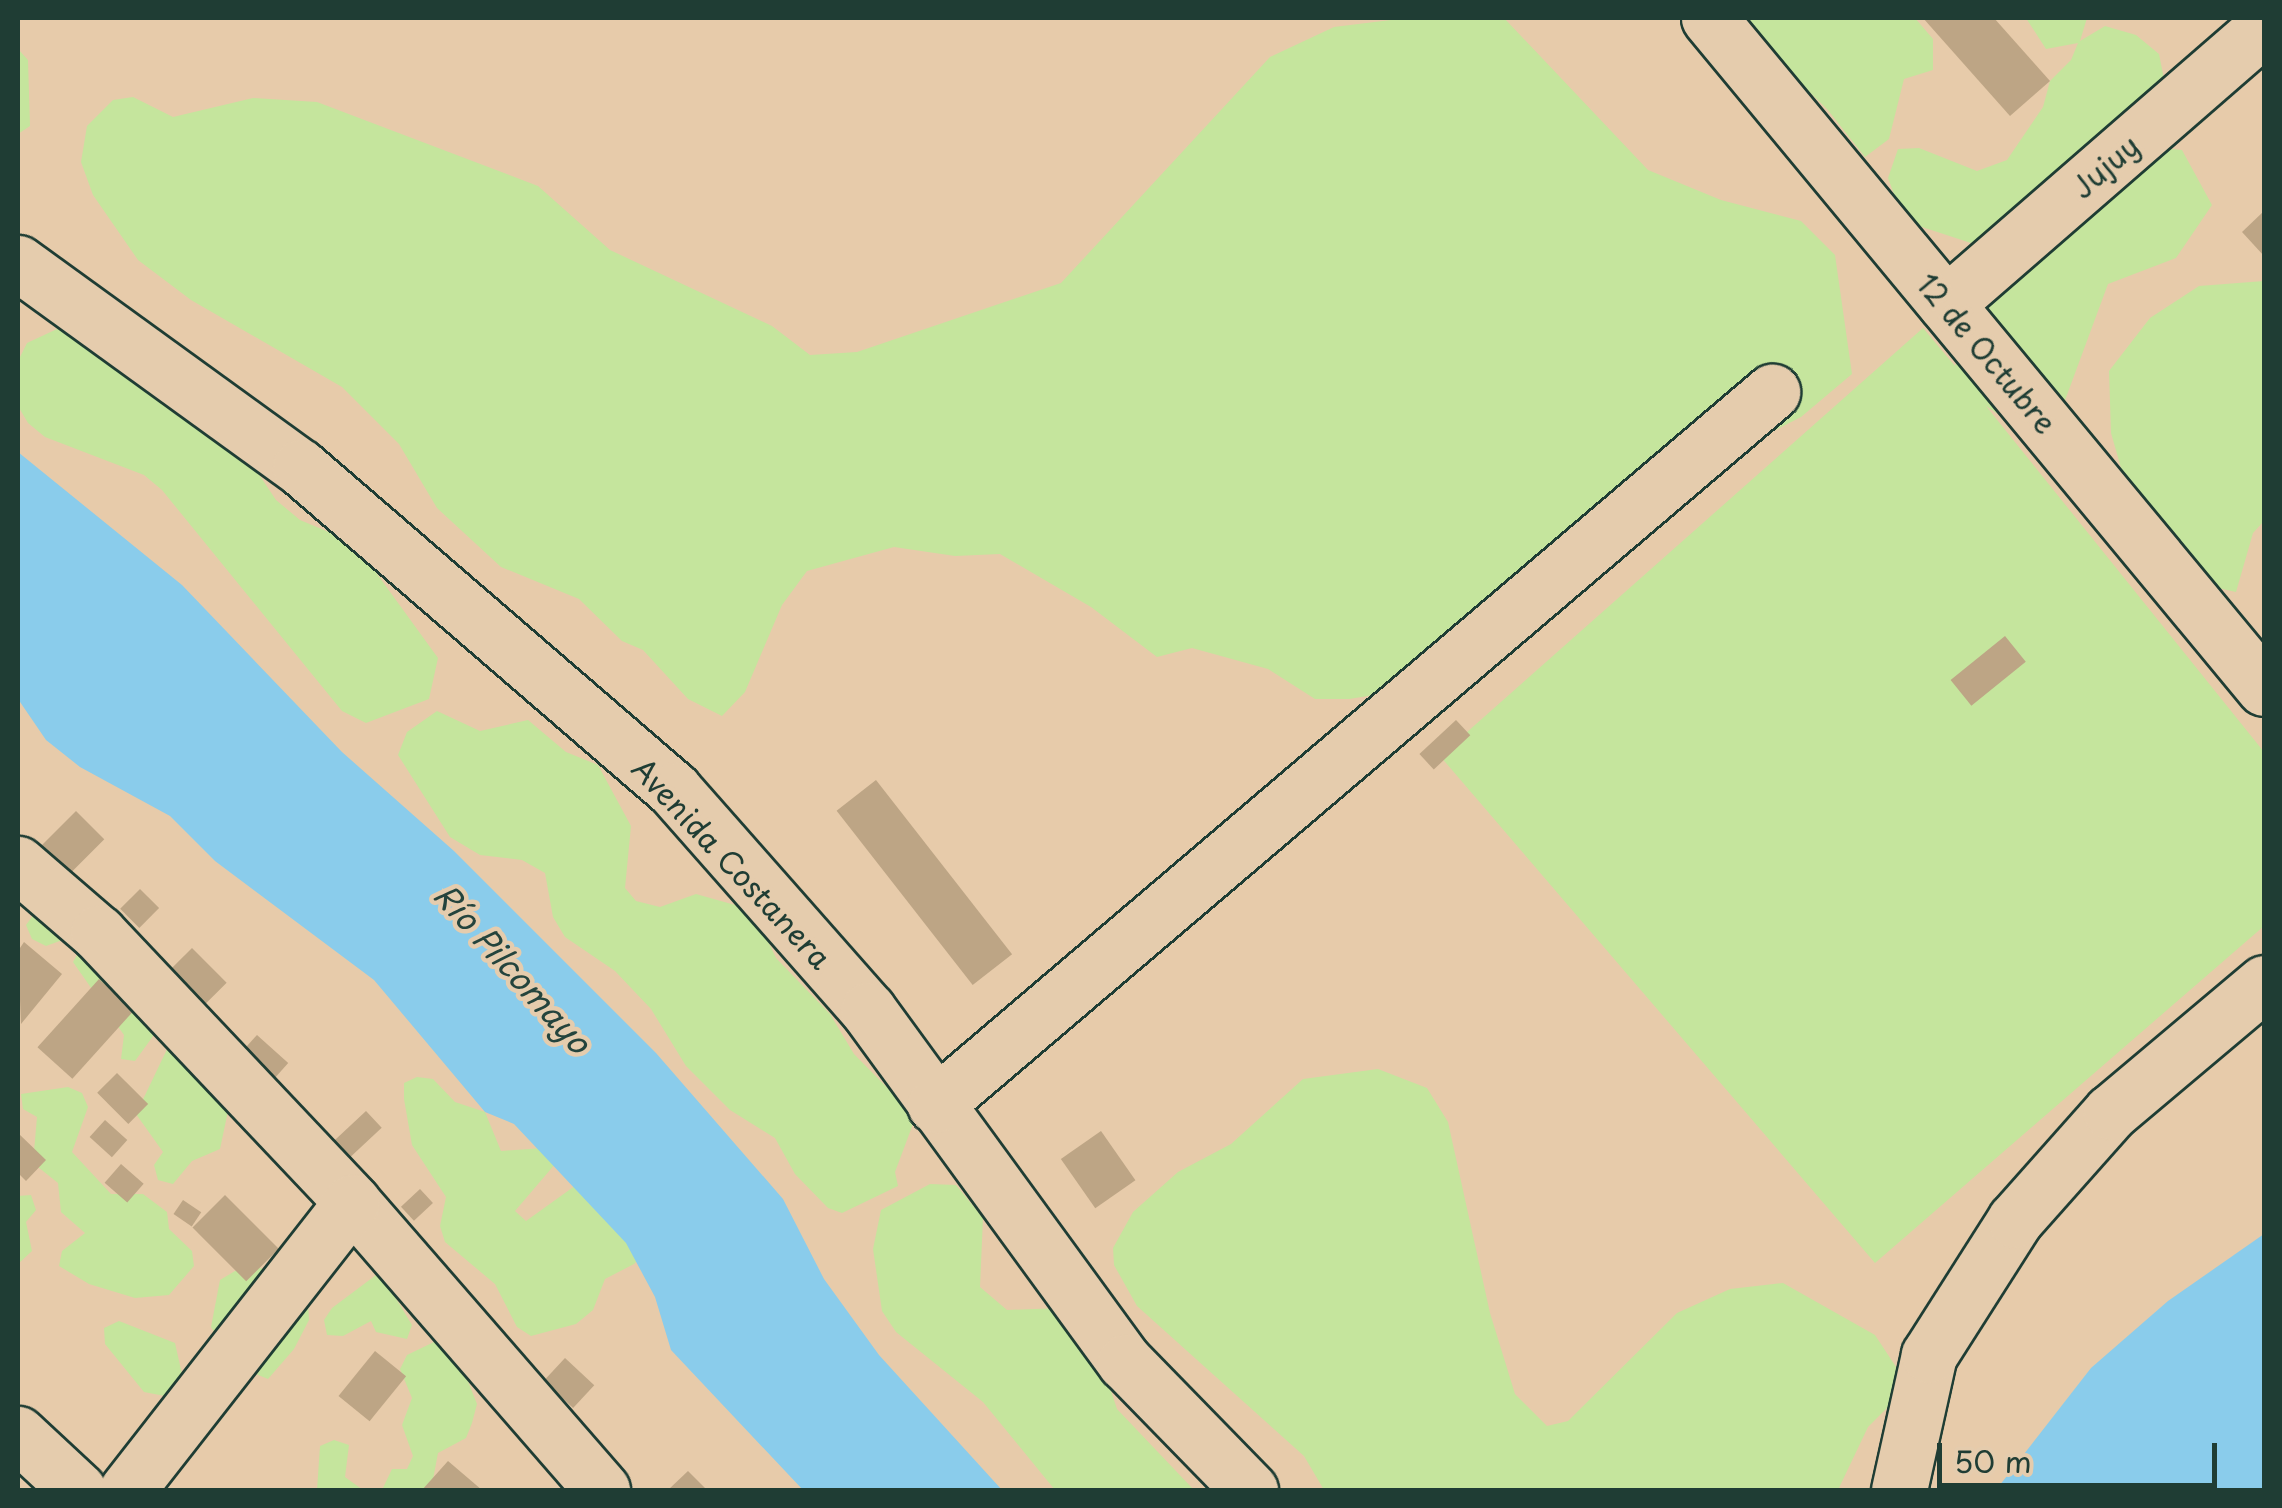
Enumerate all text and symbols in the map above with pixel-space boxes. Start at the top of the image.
street label: Jujuy [2064,127,2146,205]
street label: 12 de Octubre [1908,263,2066,443]
street label: Avenida Costanera [625,750,839,976]
water label: Río Pilcomayo [426,875,600,1061]
scale bar [1942,1423,2222,1485]
text: 50 m [1954,1438,2032,1483]

